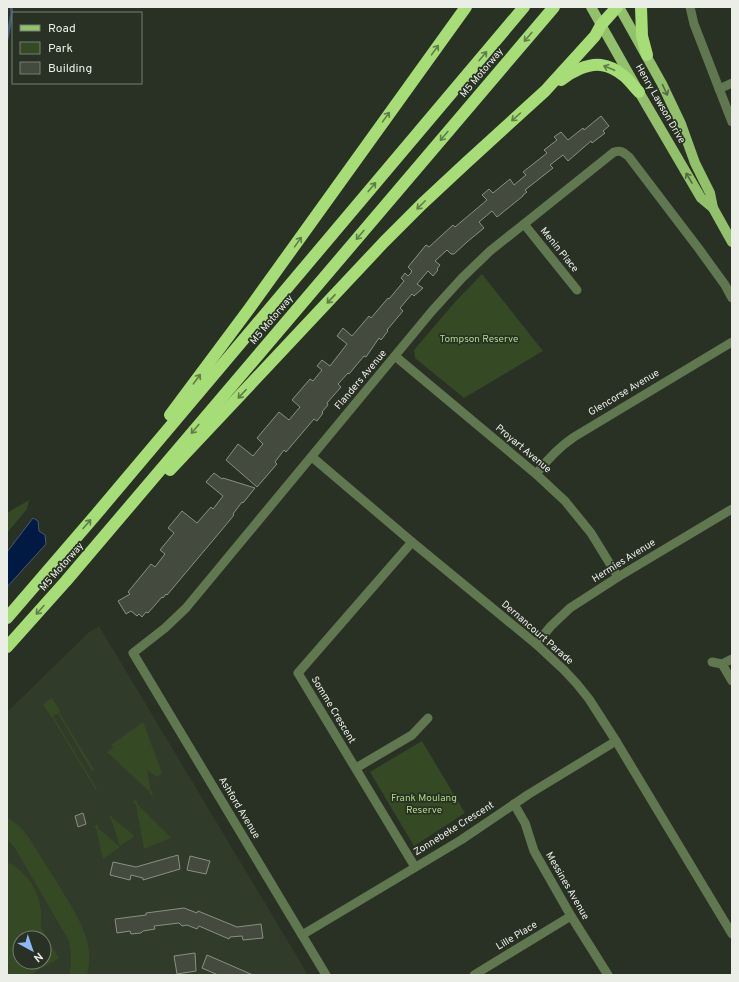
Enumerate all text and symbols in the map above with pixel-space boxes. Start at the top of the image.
legend [12,12,142,84]
text: Road [48,21,76,37]
one-way arrow [524,32,533,42]
text: Park [48,41,73,57]
one-way arrow [431,44,439,55]
street label: M5 Motorway [457,46,507,100]
one-way arrow [479,50,488,61]
text: Building [48,61,92,77]
street label: Henry Lawson Drive [632,62,688,146]
one-way arrow [603,64,615,71]
one-way arrow [662,83,669,95]
one-way arrow [382,112,390,123]
one-way arrow [511,112,521,122]
one-way arrow [440,131,449,141]
one-way arrow [685,172,693,184]
one-way arrow [368,182,377,192]
one-way arrow [416,200,426,210]
street label: Menin Place [537,225,581,275]
one-way arrow [355,230,365,240]
one-way arrow [294,237,302,248]
street label: M5 Motorway [247,293,297,347]
one-way arrow [326,294,335,304]
park label: Tompson Reserve [440,333,518,346]
street label: Flanders Avenue [332,347,390,413]
street label: Glencorse Avenue [586,367,662,419]
one-way arrow [193,373,201,384]
one-way arrow [237,389,246,399]
street label: Proyart Avenue [492,422,554,476]
one-way arrow [191,423,200,434]
one-way arrow [83,519,92,530]
street label: Hermies Avenue [590,536,658,586]
street label: M5 Motorway [37,540,87,594]
street label: Dernancourt Parade [498,598,576,668]
one-way arrow [35,605,44,616]
street label: Somme Crescent [308,674,358,746]
street label: Ashford Avenue [215,775,263,841]
park label: Frank Moulang Reserve [391,792,457,817]
street label: Zonnebeke Crescent [411,799,497,859]
street label: Messines Avenue [542,850,592,922]
street label: Lille Place [494,919,540,953]
north arrow [12,930,52,970]
text: N [30,949,45,965]

